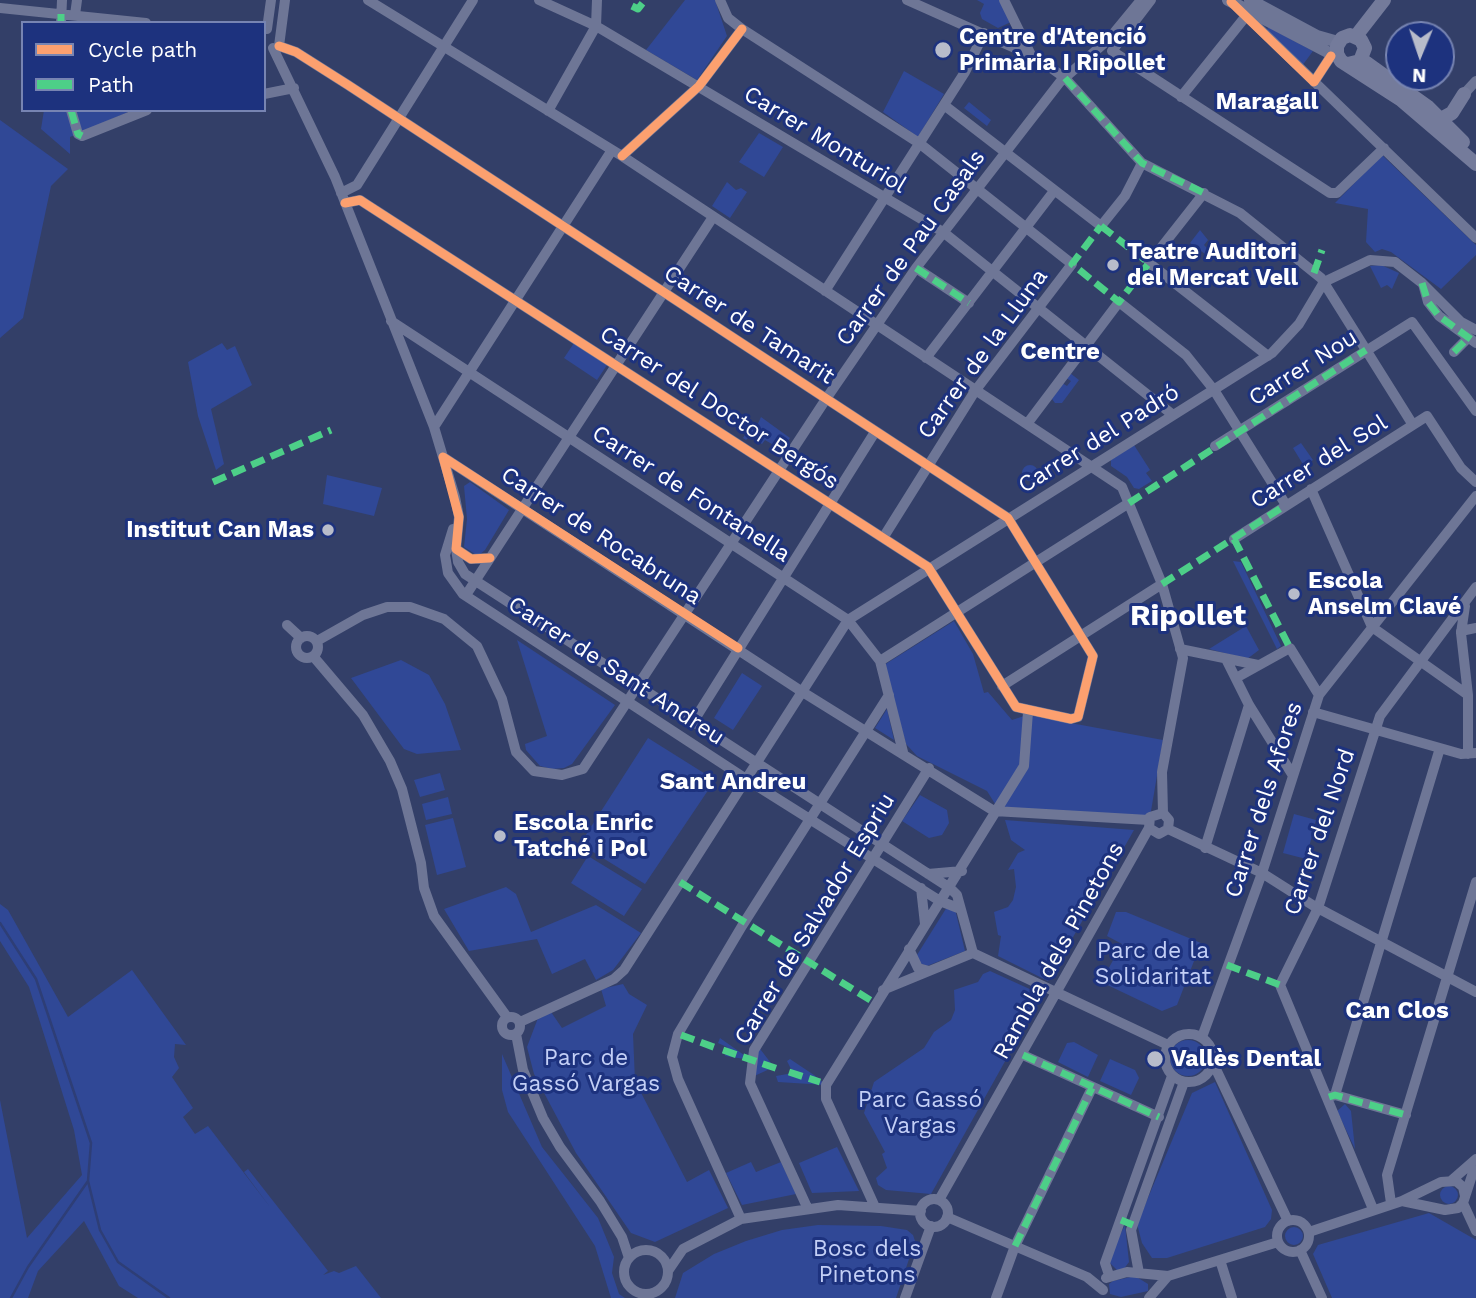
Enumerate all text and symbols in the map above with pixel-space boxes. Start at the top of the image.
legend [21,21,266,112]
north arrow [1385,21,1455,91]
place label: Centre d'Atenció Primària I Ripollet [959,23,1165,77]
text: Cycle path [88,37,197,62]
marker: Centre d'Atenció Primària I Ripollet [933,40,953,60]
text: N [1412,64,1427,87]
text: Path [88,72,134,97]
street label: Carrer Monturiol [739,80,911,200]
district label: Maragall [1216,88,1318,116]
street label: Carrer de Pau Casals [831,145,991,351]
place label: Teatre Auditori del Mercat Vell [1127,238,1298,292]
marker: Teatre Auditori del Mercat Vell [1105,257,1121,273]
street label: Carrer de Tamarit [659,260,839,390]
street label: Carrer de la Lluna [912,264,1054,444]
street label: Carrer del Doctor Bergós [594,320,844,496]
street label: Carrer Nou [1244,324,1362,412]
district label: Centre [1020,338,1100,366]
street label: Carrer del Padró [1013,378,1185,500]
street label: Carrer del Sol [1246,409,1392,515]
street label: Carrer de Fontanella [587,419,795,569]
street label: Carrer de Rocabruna [496,461,706,611]
place label: Institut Can Mas [126,516,314,544]
marker: Institut Can Mas [320,522,336,538]
place label: Escola Anselm Clavé [1308,567,1461,621]
marker: Escola Anselm Clavé [1286,586,1302,602]
street label: Carrer de Sant Andreu [503,591,729,751]
district label: Ripollet [1130,598,1246,634]
street label: Carrer dels Afores [1219,699,1309,901]
street label: Carrer del Nord [1279,745,1361,919]
district label: Sant Andreu [660,768,806,796]
street label: Carrer de Salvador Espriu [729,788,901,1050]
place label: Escola Enric Tatché i Pol [514,809,654,863]
marker: Escola Enric Tatché i Pol [492,828,508,844]
street label: Rambla dels Pinetons [988,837,1130,1065]
park label: Parc de la Solidaritat [1095,937,1211,991]
district label: Can Clos [1345,997,1449,1025]
park label: Parc de Gassó Vargas [512,1044,660,1098]
place label: Vallès Dental [1171,1045,1321,1073]
marker: Vallès Dental [1145,1049,1165,1069]
park label: Parc Gassó Vargas [858,1086,982,1140]
park label: Bosc dels Pinetons [813,1235,921,1289]

